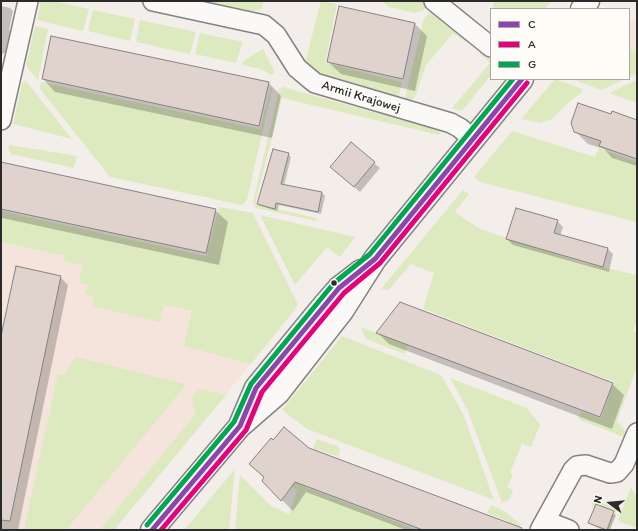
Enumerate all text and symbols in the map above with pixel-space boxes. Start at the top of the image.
legend [490,8,630,80]
text: C [528,17,536,31]
text: A [528,37,536,51]
text: G [528,57,536,71]
street label: Armii Krajowej [320,78,402,116]
unlabelled marker [329,278,339,288]
north arrow [590,483,630,523]
text: N [591,494,605,505]

